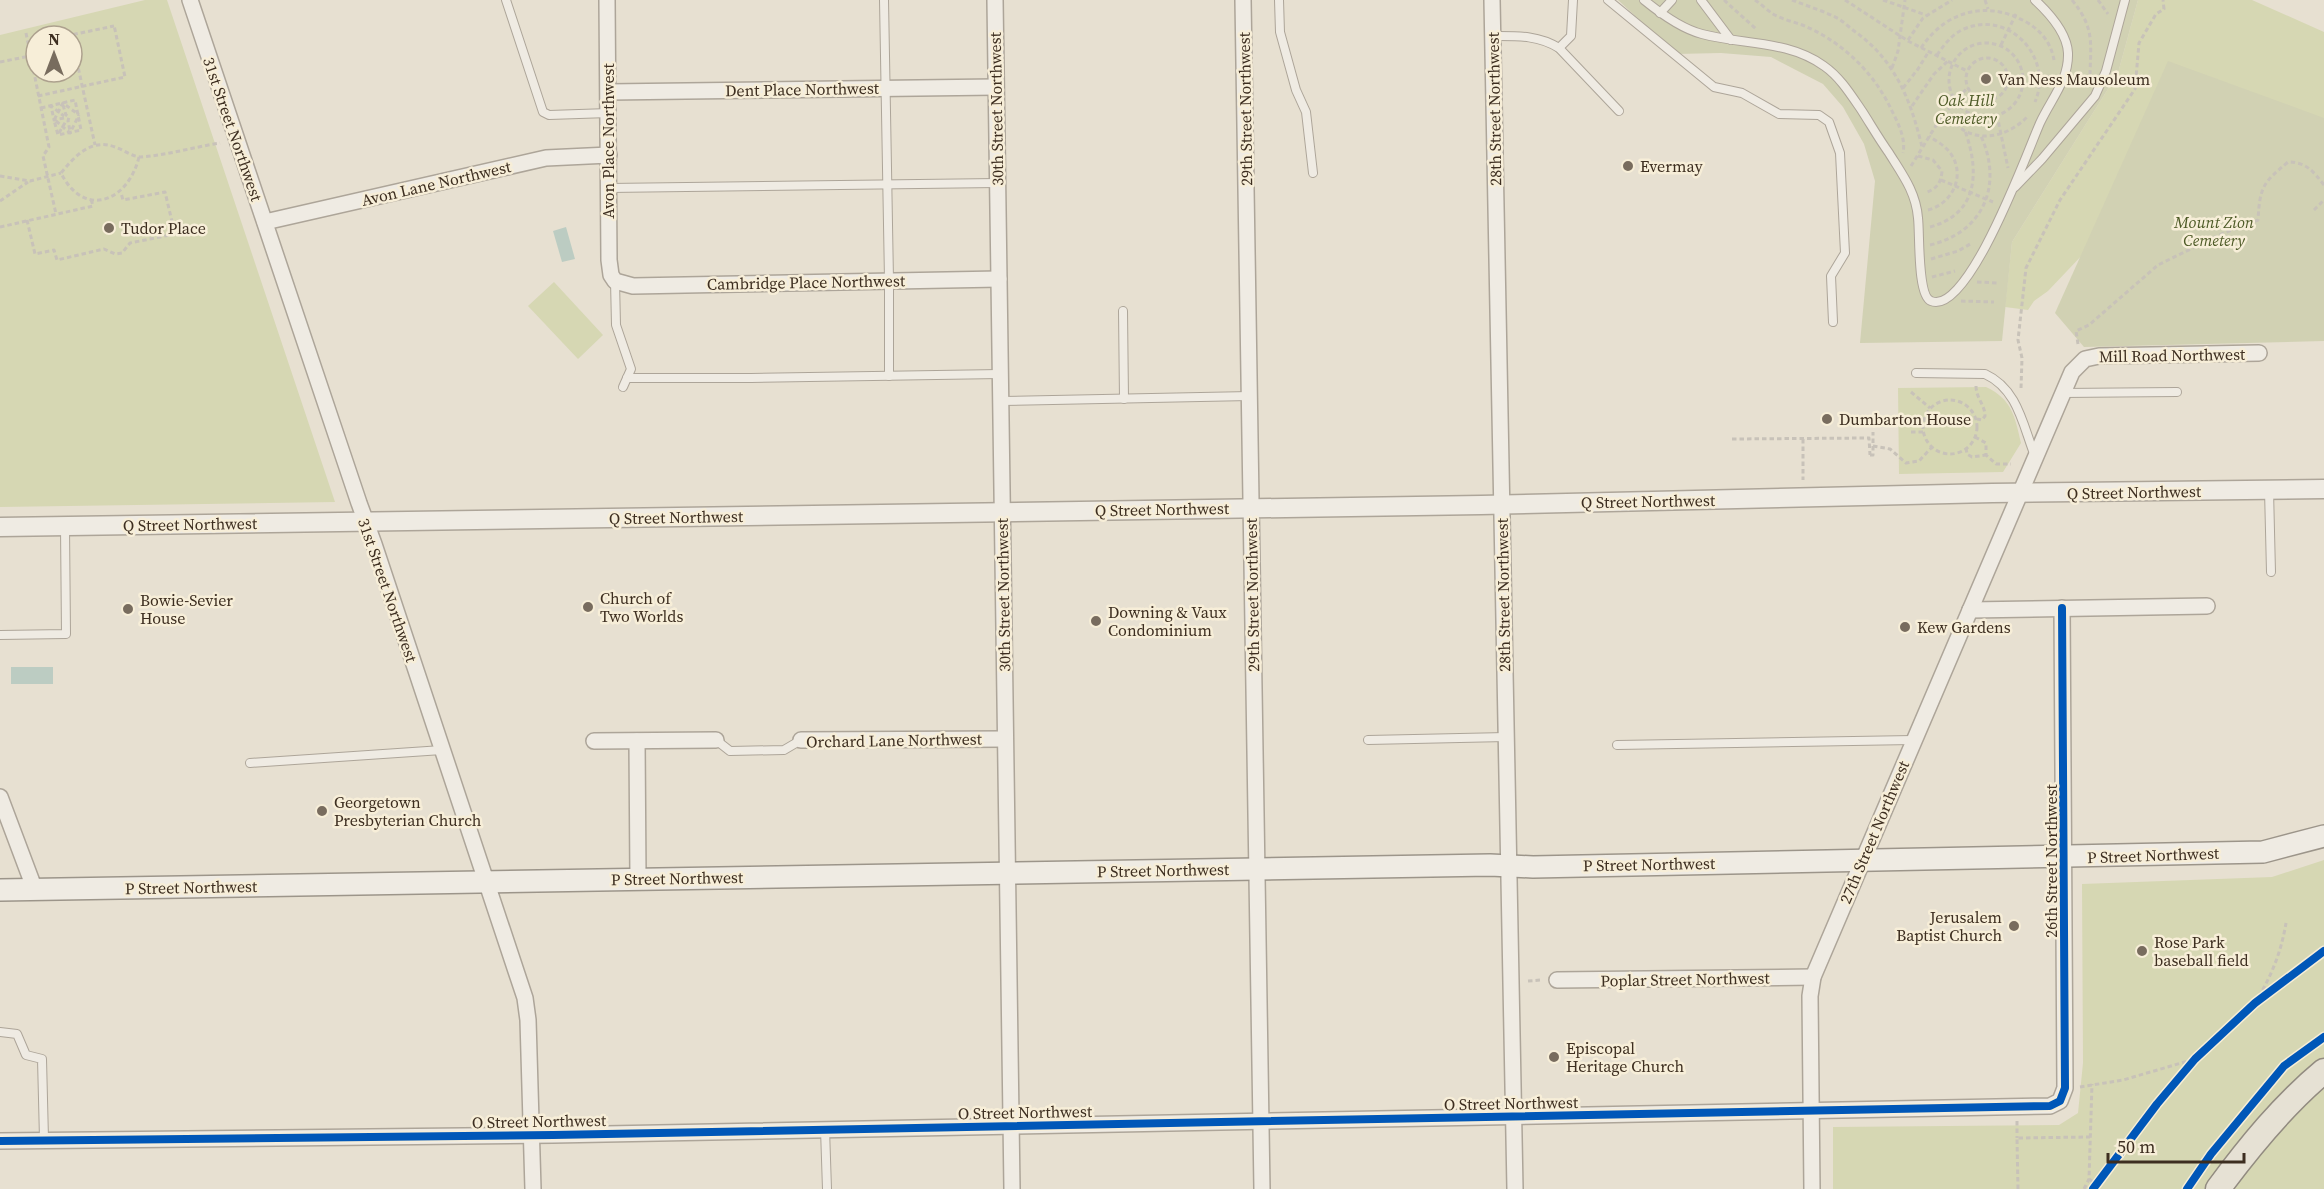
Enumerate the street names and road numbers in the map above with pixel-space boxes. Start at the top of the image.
street label: 30th Street Northwest [984,31,1008,186]
street label: 29th Street Northwest [1233,31,1257,186]
street label: 28th Street Northwest [1482,31,1506,186]
street label: 31st Street Northwest [198,54,268,205]
street label: Avon Place Northwest [597,62,619,219]
street label: Dent Place Northwest [725,77,880,101]
street label: Avon Lane Northwest [359,155,514,211]
street label: Cambridge Place Northwest [707,269,906,295]
street label: Mill Road Northwest [2099,343,2246,367]
street label: Q Street Northwest [2067,480,2202,504]
street label: Q Street Northwest [1581,489,1716,513]
street label: Q Street Northwest [1095,497,1230,521]
street label: Q Street Northwest [609,505,744,529]
street label: Q Street Northwest [123,512,258,536]
street label: 31st Street Northwest [353,515,423,666]
street label: 30th Street Northwest [991,517,1015,672]
street label: 29th Street Northwest [1240,517,1264,672]
street label: 28th Street Northwest [1491,517,1515,672]
street label: Orchard Lane Northwest [806,727,983,753]
street label: 27th Street Northwest [1834,756,1914,907]
street label: 26th Street Northwest [2040,783,2062,938]
street label: P Street Northwest [2087,842,2220,868]
street label: P Street Northwest [1583,852,1716,876]
street label: P Street Northwest [1097,858,1230,882]
street label: P Street Northwest [611,866,744,890]
street label: P Street Northwest [125,875,258,899]
street label: Poplar Street Northwest [1600,967,1771,991]
street label: O Street Northwest [1444,1091,1579,1115]
street label: O Street Northwest [958,1100,1093,1124]
street label: O Street Northwest [472,1109,607,1133]

